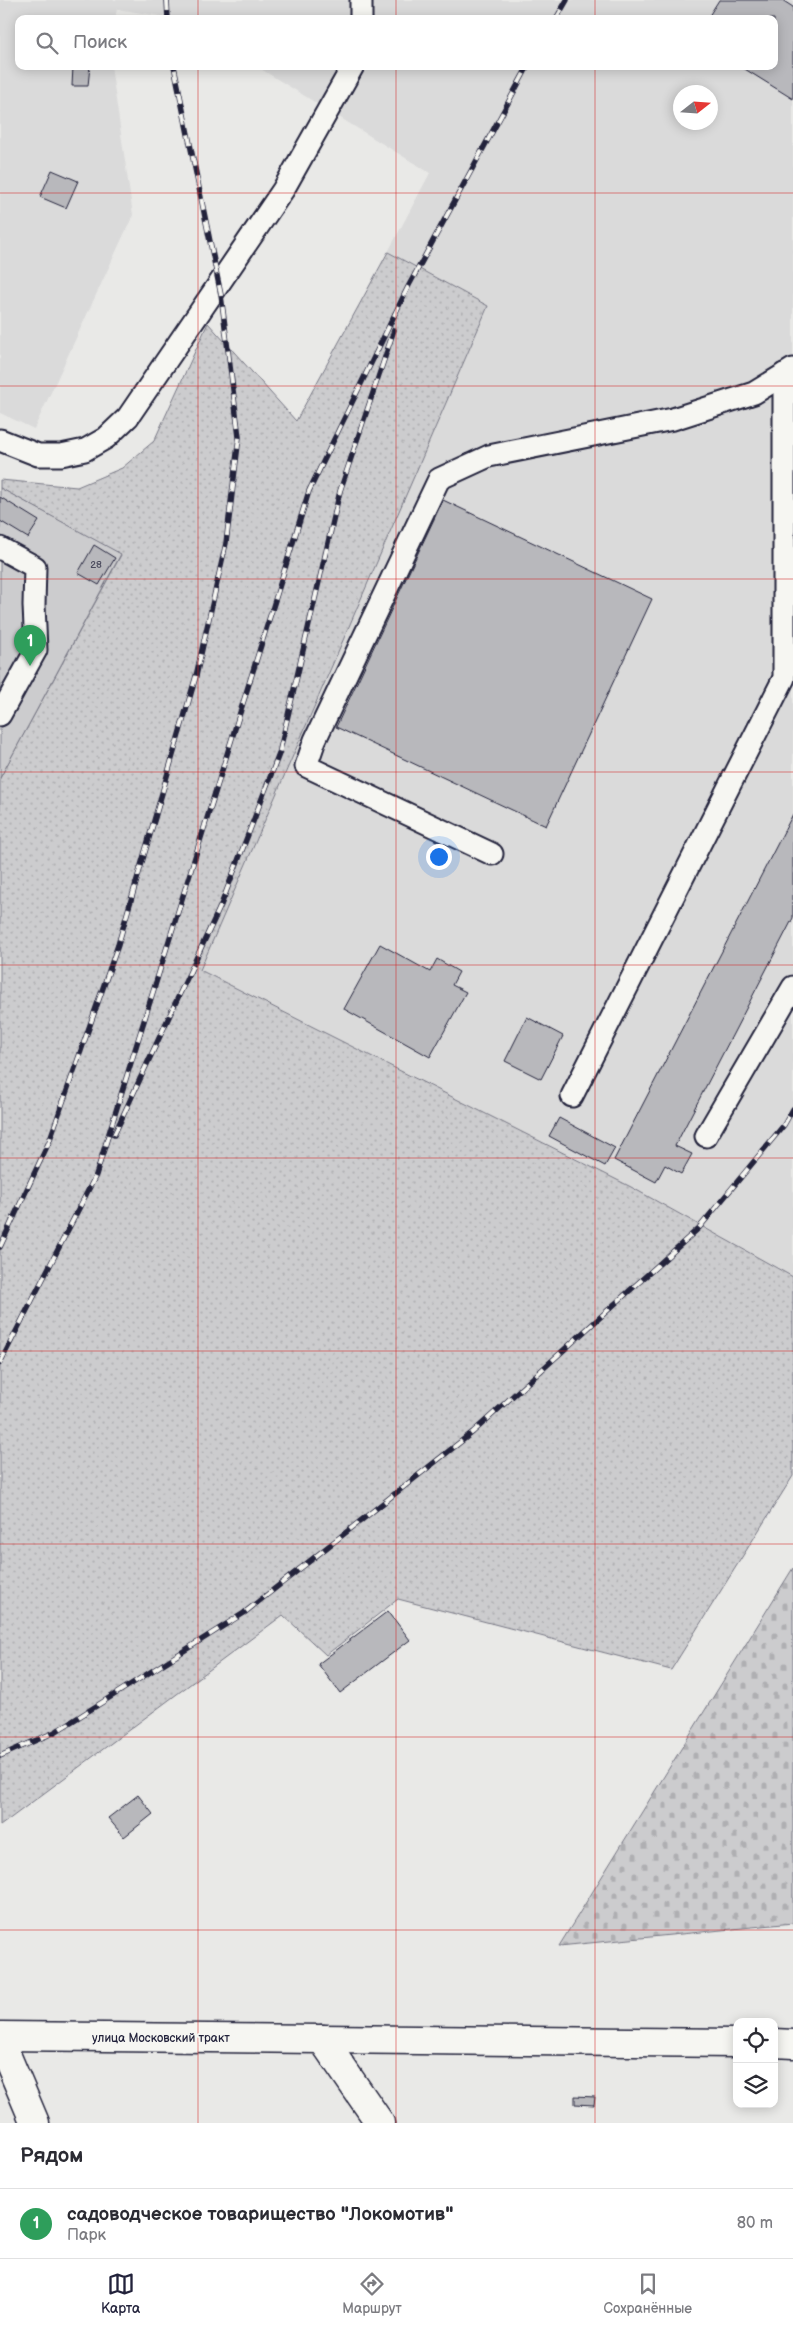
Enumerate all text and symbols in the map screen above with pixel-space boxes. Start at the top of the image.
search box [15,15,778,70]
icon: search [33,29,61,57]
text: Поиск [73,31,127,54]
north arrow [673,85,718,130]
house number: 28 [90,559,102,571]
pin: 1 [14,625,46,666]
your location [426,844,452,870]
map controls [733,2018,778,2108]
button: locate [733,2018,778,2063]
street label: улица Московский тракт [92,2031,230,2046]
button: layers [733,2063,778,2108]
text: Рядом [20,2143,83,2168]
text: садоводческое товарищество "Локомотив" [67,2203,453,2226]
text: 1 [33,2214,39,2233]
text: 80 m [737,2214,773,2233]
text: Парк [67,2226,106,2245]
tab: Карта [101,2270,140,2317]
tab: Маршрут [342,2270,402,2317]
tab: Сохранённые [604,2270,692,2317]

